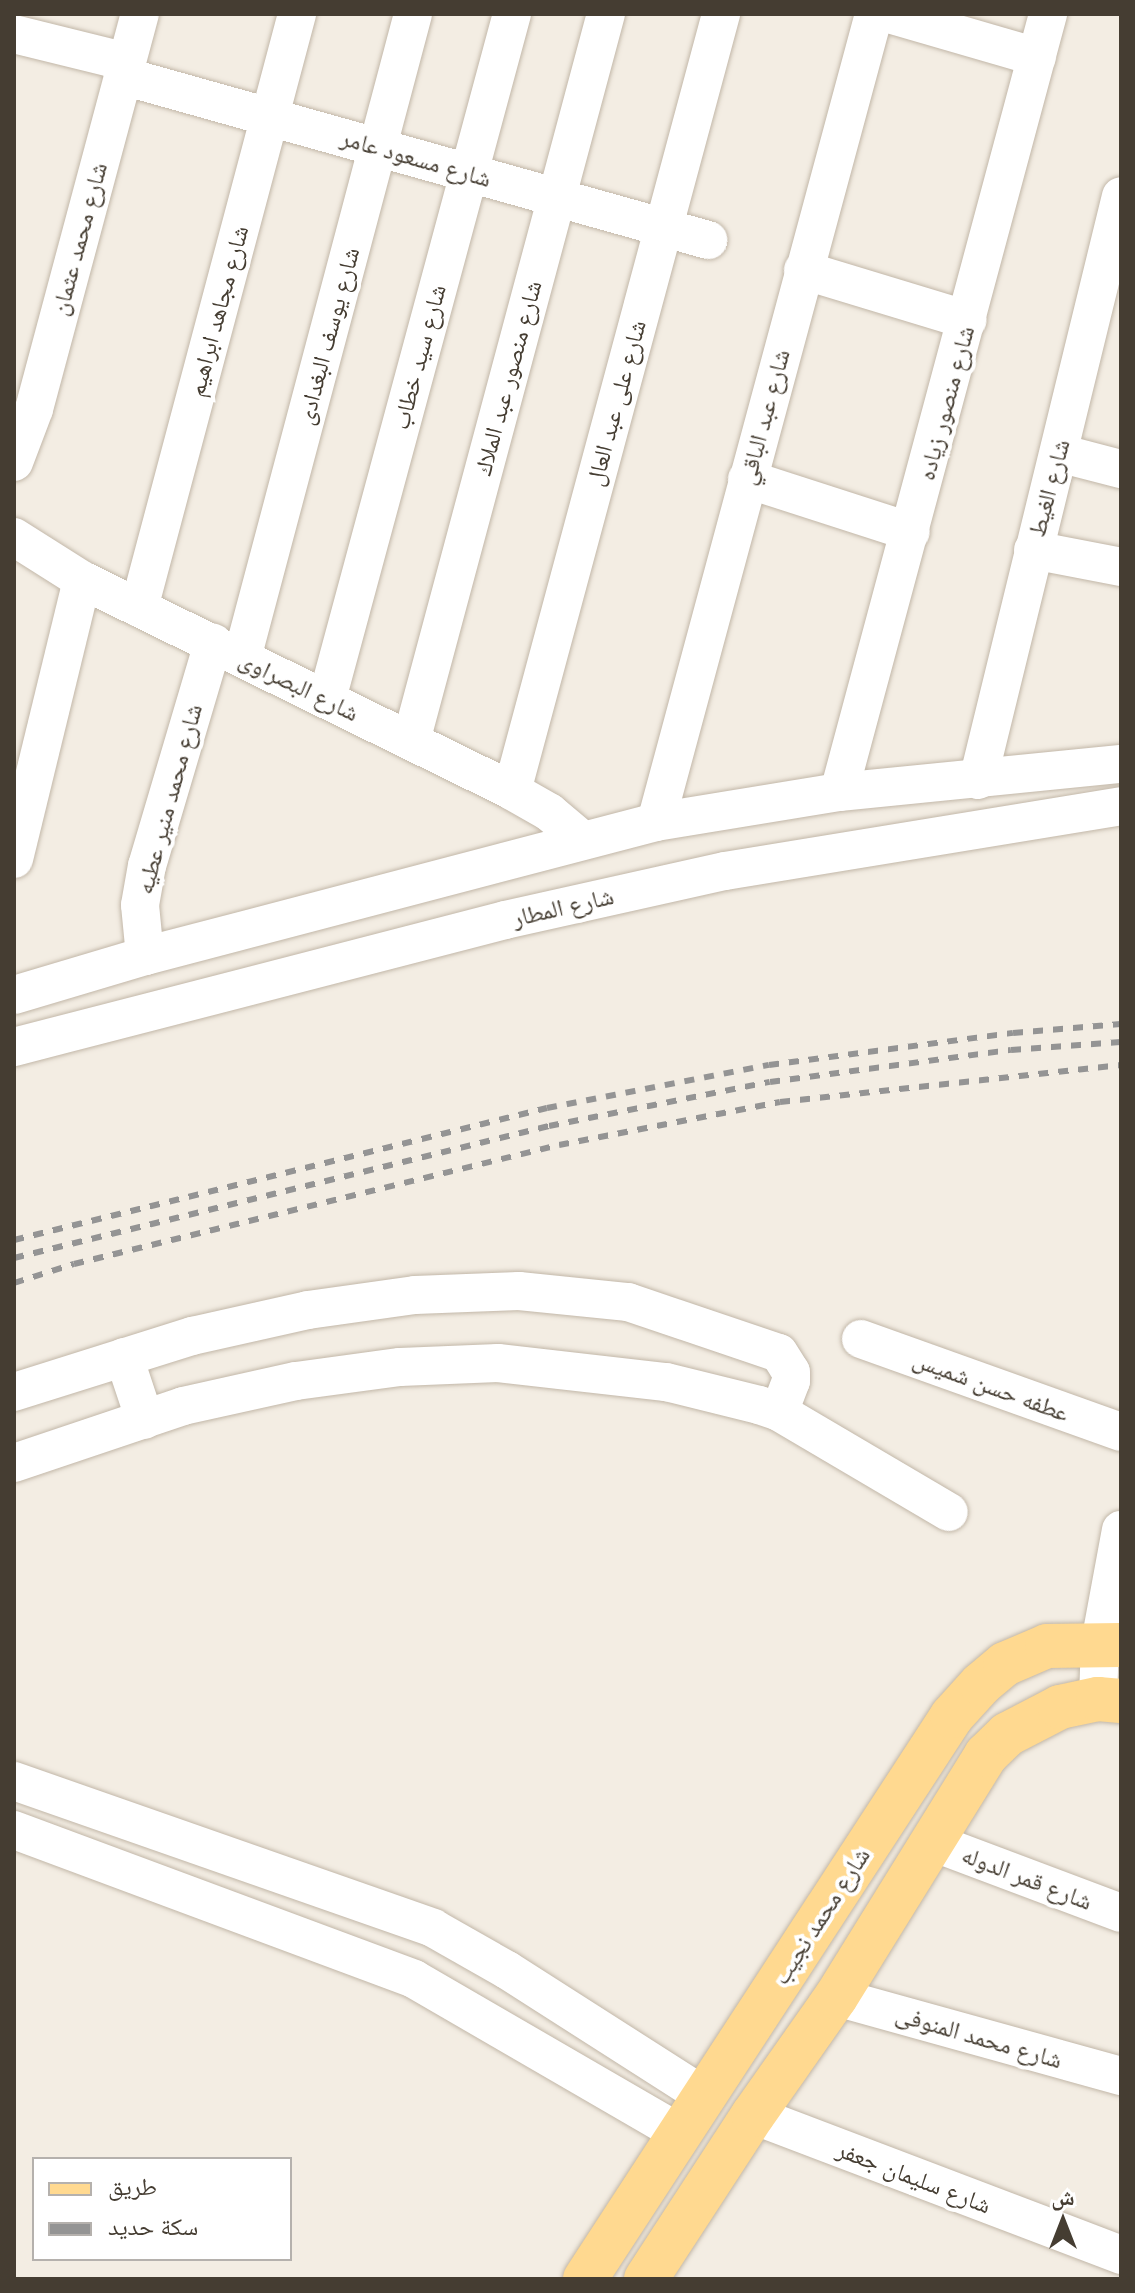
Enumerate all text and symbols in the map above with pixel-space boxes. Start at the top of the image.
street label: شارع مسعود عامر [338,123,494,193]
street label: شارع محمد عثمان [45,159,113,319]
street label: شارع مجاهد ابراهيم [181,222,255,400]
street label: شارع يوسف البغدادى [290,244,366,428]
street label: شارع منصور عبد الملاك [468,277,548,479]
street label: شارع سيد خطاب [386,281,452,433]
street label: شارع على عبد العال [580,317,652,489]
street label: شارع منصور زياده [912,323,980,483]
street label: شارع عبد الباقي [732,346,796,488]
street label: شارع الغيط [1022,436,1076,540]
street label: شارع البصراوى [234,645,364,727]
street label: شارع محمد منير عطيه [130,701,208,897]
street label: شارع المطار [510,881,616,933]
street label: عطفه حسن شميس [909,1344,1073,1428]
street label: شارع قمر الدوله [958,1840,1096,1916]
street label: شارع محمد نجيب [766,1842,876,1990]
street label: شارع محمد المنوفى [892,1999,1066,2075]
street label: شارع سليمان جعفر [833,2134,995,2220]
legend [32,2157,292,2261]
text: طريق [108,2171,157,2201]
north arrow [1023,2181,1103,2261]
text: ش [1051,2183,1075,2211]
text: سكة حديد [108,2211,198,2241]

